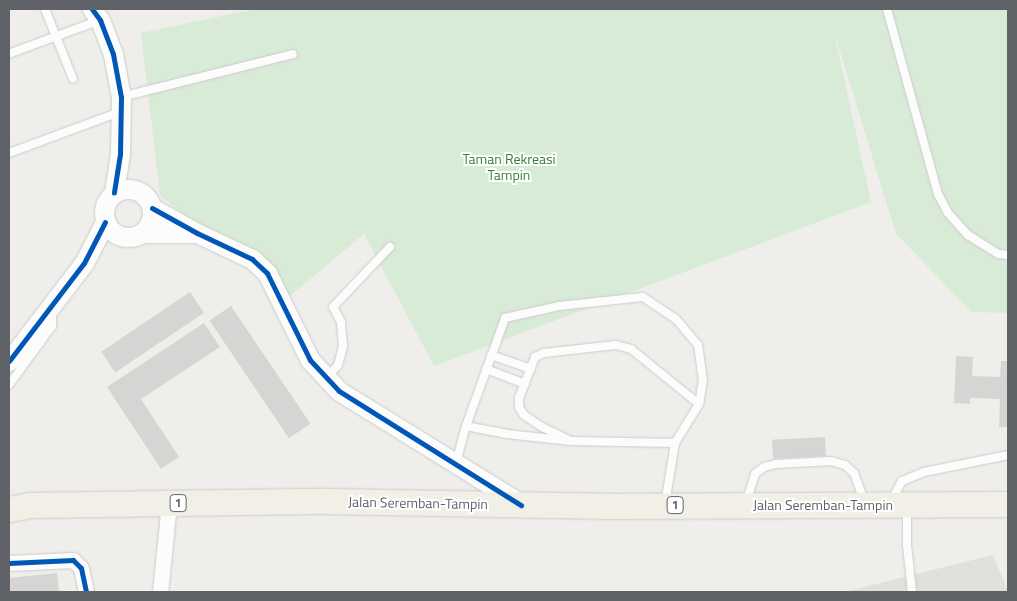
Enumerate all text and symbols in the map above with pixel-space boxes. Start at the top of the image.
park label: Taman Rekreasi Tampin [462,151,556,184]
road number: 1 [169,493,187,512]
street label: Jalan Seremban-Tampin [348,493,488,513]
road number: 1 [666,496,684,514]
street label: Jalan Seremban-Tampin [753,497,893,513]

